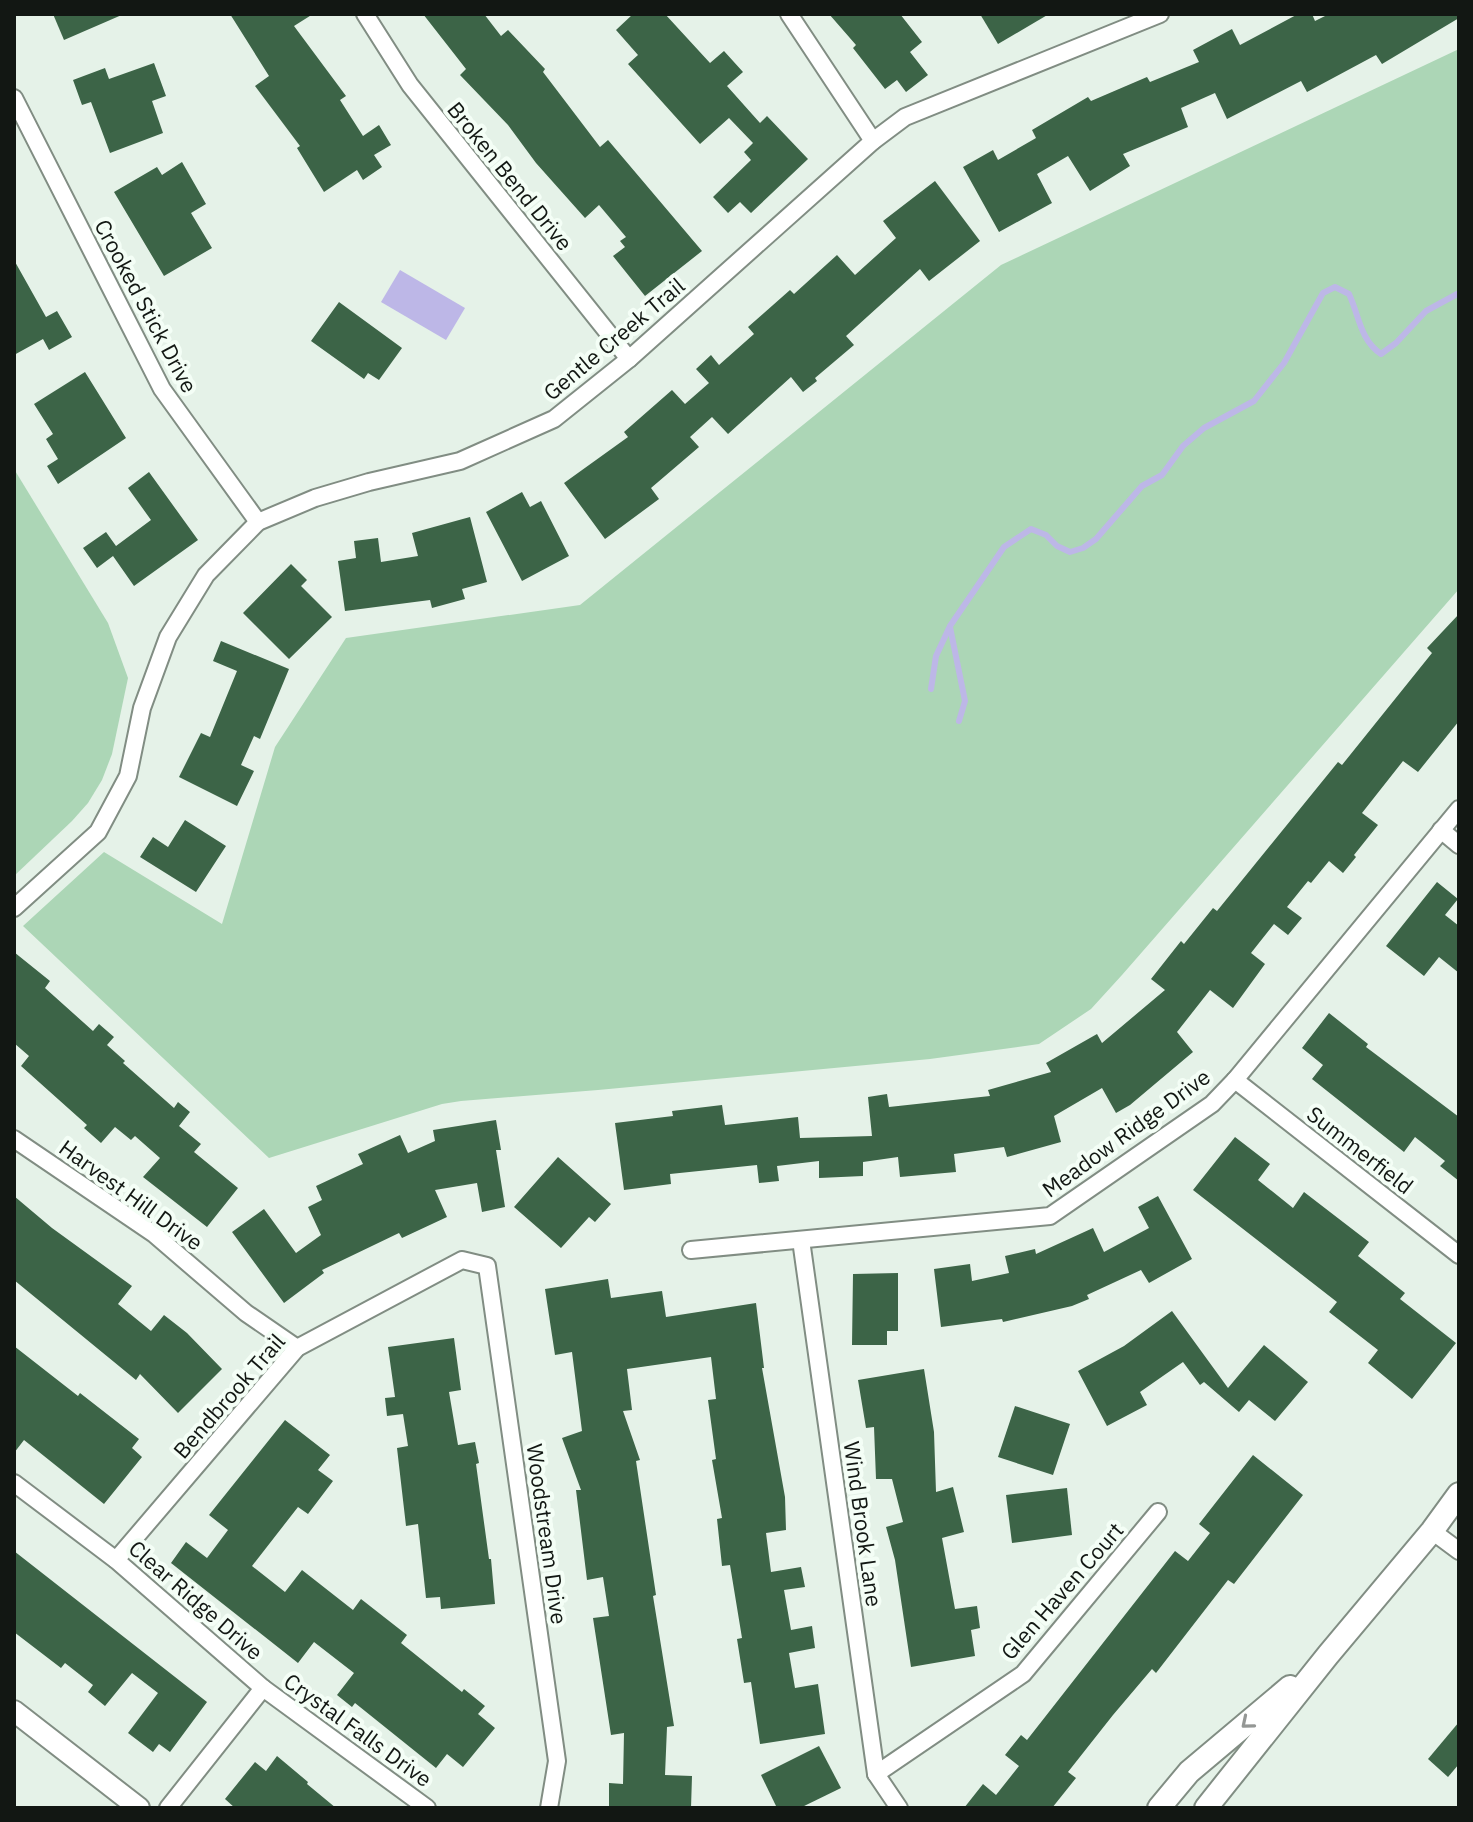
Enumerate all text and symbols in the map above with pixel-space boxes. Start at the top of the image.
street label: Broken Bend Drive [441,95,579,256]
street label: Crooked Stick Drive [88,214,204,398]
street label: Gentle Creek Trail [537,271,691,406]
street label: Meadow Ridge Drive [1036,1062,1215,1203]
street label: Summerfield [1301,1099,1419,1200]
street label: Harvest Hill Drive [54,1133,209,1257]
street label: Bendbrook Trail [166,1327,291,1464]
street label: Wind Brook Lane [838,1439,889,1608]
street label: Woodstream Drive [520,1442,575,1626]
street label: Glen Haven Court [994,1516,1129,1665]
street label: Clear Ridge Drive [123,1533,270,1666]
street label: Crystal Falls Drive [279,1666,438,1793]
one-way arrow [1241,1713,1256,1728]

